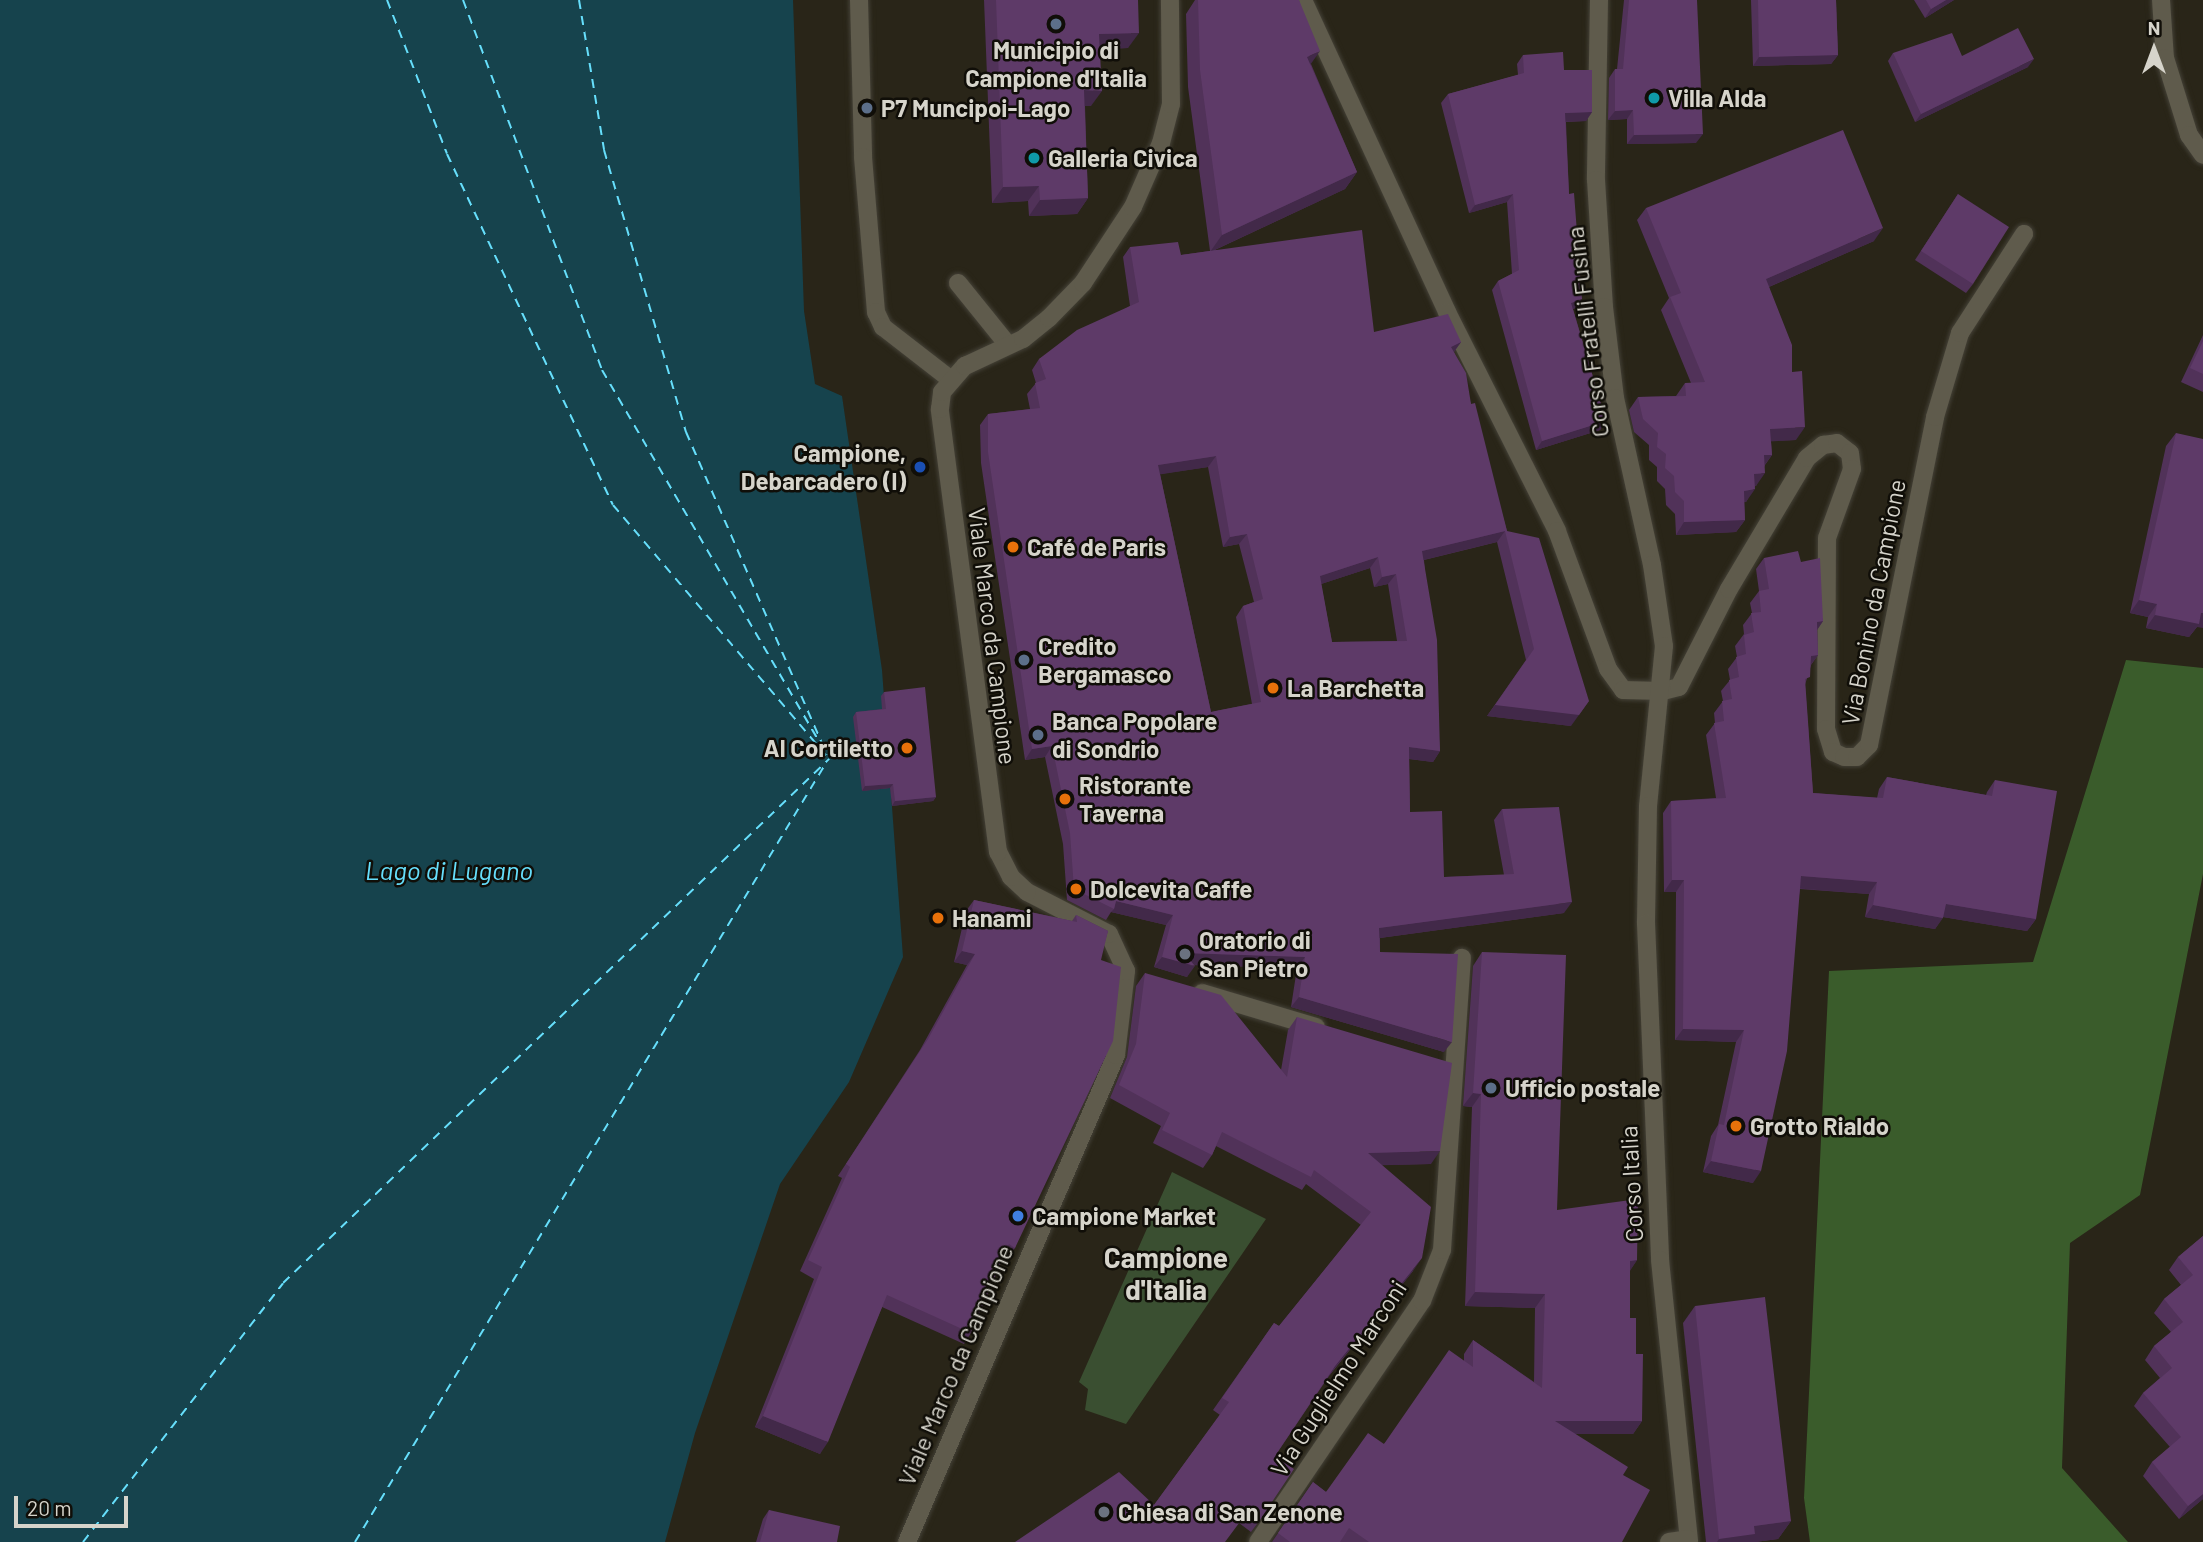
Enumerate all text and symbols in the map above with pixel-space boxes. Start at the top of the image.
north arrow [2119,14,2189,84]
marker: Municipio di Campione d'Italia [1048,16,1064,32]
text: N [2148,16,2160,39]
place label: Municipio di Campione d'Italia [965,36,1147,92]
place label: Villa Alda [1668,84,1766,112]
marker: Villa Alda [1646,90,1662,106]
place label: P7 Muncipoi-Lago [881,94,1070,122]
marker: P7 Muncipoi-Lago [859,100,875,116]
place label: Galleria Civica [1048,144,1198,172]
marker: Galleria Civica [1026,150,1042,166]
street label: Corso Fratelli Fusina [1560,225,1614,439]
place label: Campione, Debarcadero (I) [741,439,906,495]
marker: Campione, Debarcadero (I) [912,459,928,475]
street label: Via Bonino da Campione [1835,477,1911,727]
street label: Viale Marco da Campione [963,506,1023,766]
place label: Café de Paris [1027,533,1166,561]
marker: Café de Paris [1005,539,1021,555]
place label: Credito Bergamasco [1038,632,1172,688]
marker: Credito Bergamasco [1016,652,1032,668]
place label: La Barchetta [1287,674,1424,702]
marker: La Barchetta [1265,680,1281,696]
place label: Banca Popolare di Sondrio [1052,707,1217,763]
marker: Banca Popolare di Sondrio [1030,727,1046,743]
place label: Al Cortiletto [764,734,893,762]
marker: Al Cortiletto [899,740,915,756]
place label: Ristorante Taverna [1079,771,1191,827]
marker: Ristorante Taverna [1057,791,1073,807]
water label: Lago di Lugano [365,854,533,886]
place label: Dolcevita Caffe [1090,875,1252,903]
marker: Dolcevita Caffe [1068,881,1084,897]
place label: Hanami [952,904,1032,932]
marker: Hanami [930,910,946,926]
place label: Oratorio di San Pietro [1199,926,1311,982]
marker: Oratorio di San Pietro [1177,946,1193,962]
place label: Ufficio postale [1505,1074,1660,1102]
marker: Ufficio postale [1483,1080,1499,1096]
place label: Grotto Rialdo [1750,1112,1889,1140]
marker: Grotto Rialdo [1728,1118,1744,1134]
street label: Corso Italia [1614,1125,1648,1243]
place label: Campione Market [1032,1202,1216,1230]
marker: Campione Market [1010,1208,1026,1224]
street label: Viale Marco da Campione [891,1240,1019,1490]
district label: Campione d'Italia [1104,1240,1228,1306]
street label: Via Guglielmo Marconi [1264,1275,1412,1481]
scale bar [18,1482,131,1526]
text: 20 m [27,1495,72,1520]
place label: Chiesa di San Zenone [1118,1498,1343,1526]
marker: Chiesa di San Zenone [1096,1504,1112,1520]

